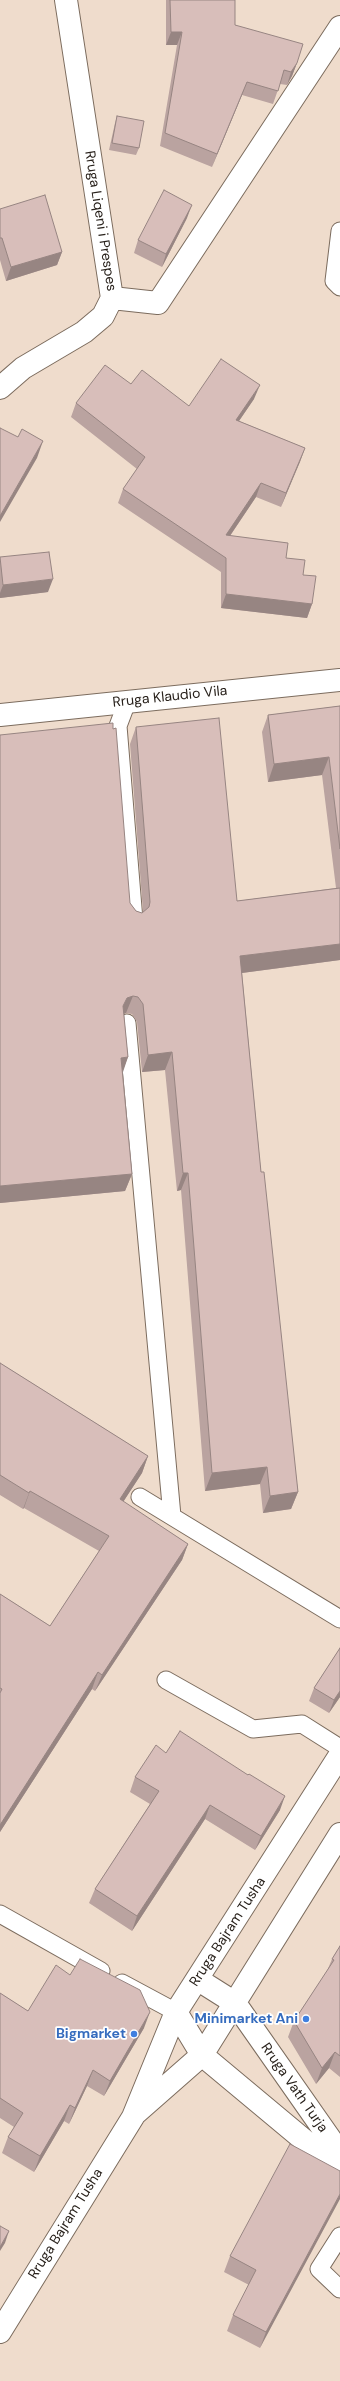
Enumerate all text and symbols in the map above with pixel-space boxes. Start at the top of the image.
street label: Rruga Liqeni i Prespes [81,150,119,292]
street label: Rruga Klaudio Vila [112,683,228,711]
street label: Rruga Bajram Tusha [186,1874,270,1990]
place label: Minimarket Ani [195,2011,298,2027]
marker: Minimarket Ani [301,2014,311,2024]
place label: Bigmarket [56,2026,126,2042]
marker: Bigmarket [129,2029,139,2039]
street label: Rruga Vath Turja [257,2040,331,2136]
street label: Rruga Bajram Tusha [25,2166,107,2282]

